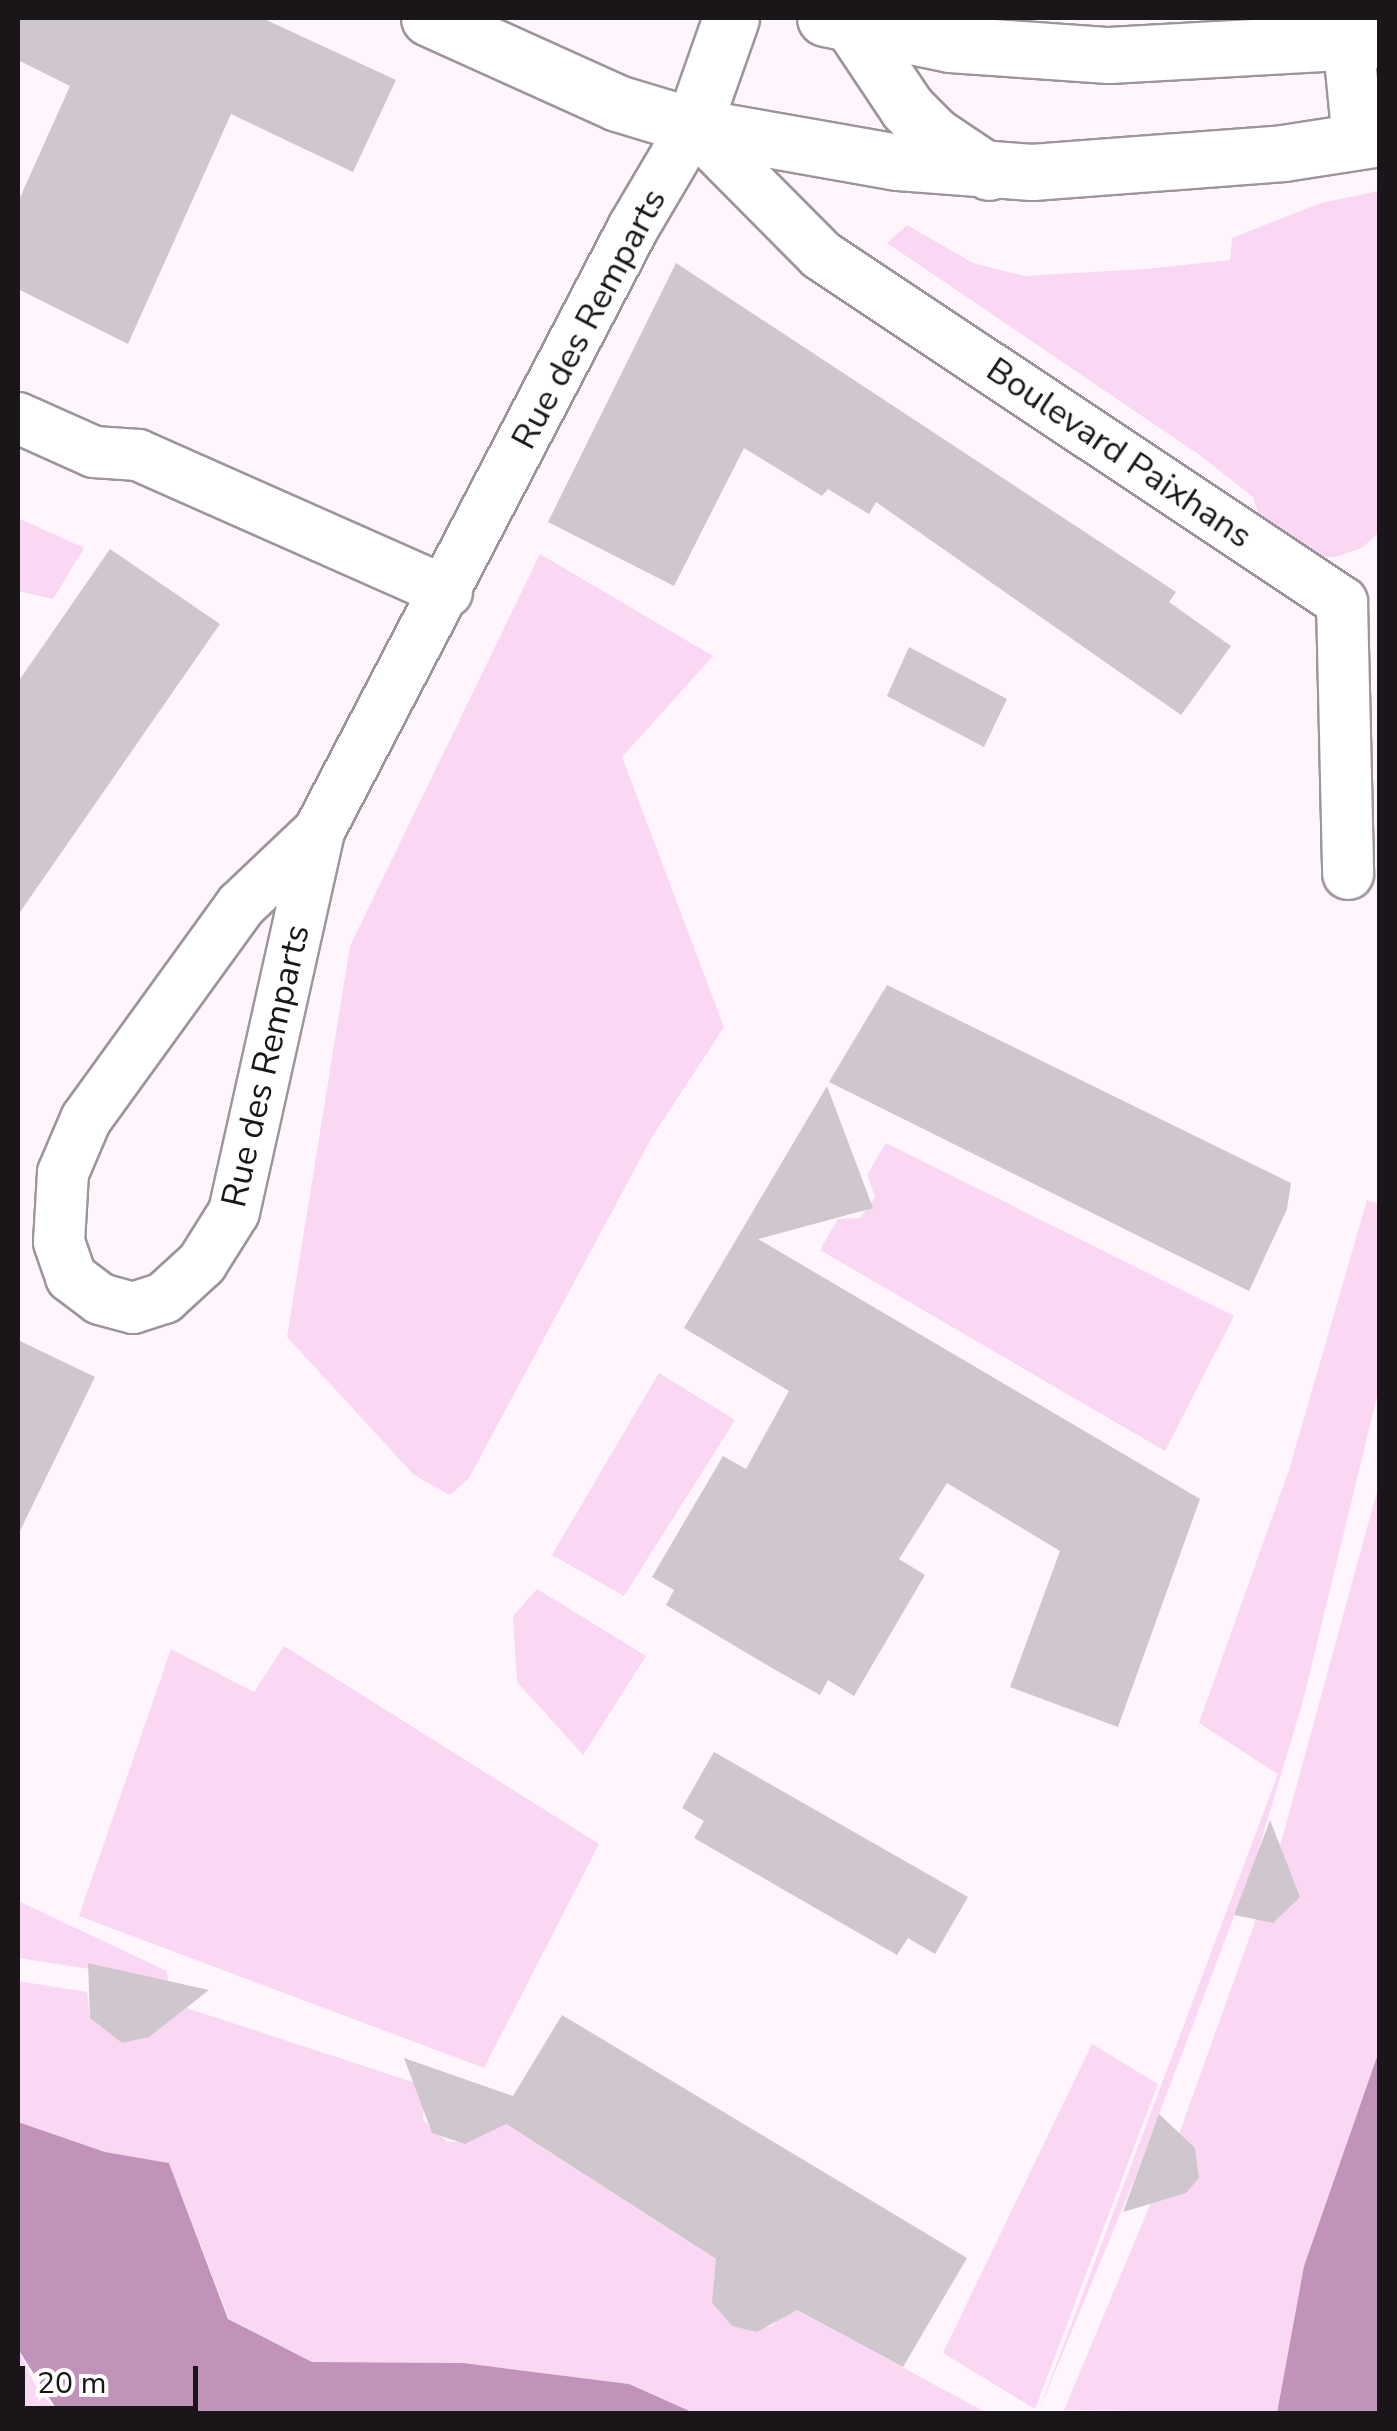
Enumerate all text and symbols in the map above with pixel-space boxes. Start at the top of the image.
street label: Rue des Remparts [503,182,675,456]
street label: Boulevard Paixhans [978,349,1260,557]
street label: Rue des Remparts [213,921,319,1211]
scale bar [25,2346,202,2408]
text: 20 m [37,2363,106,2404]

